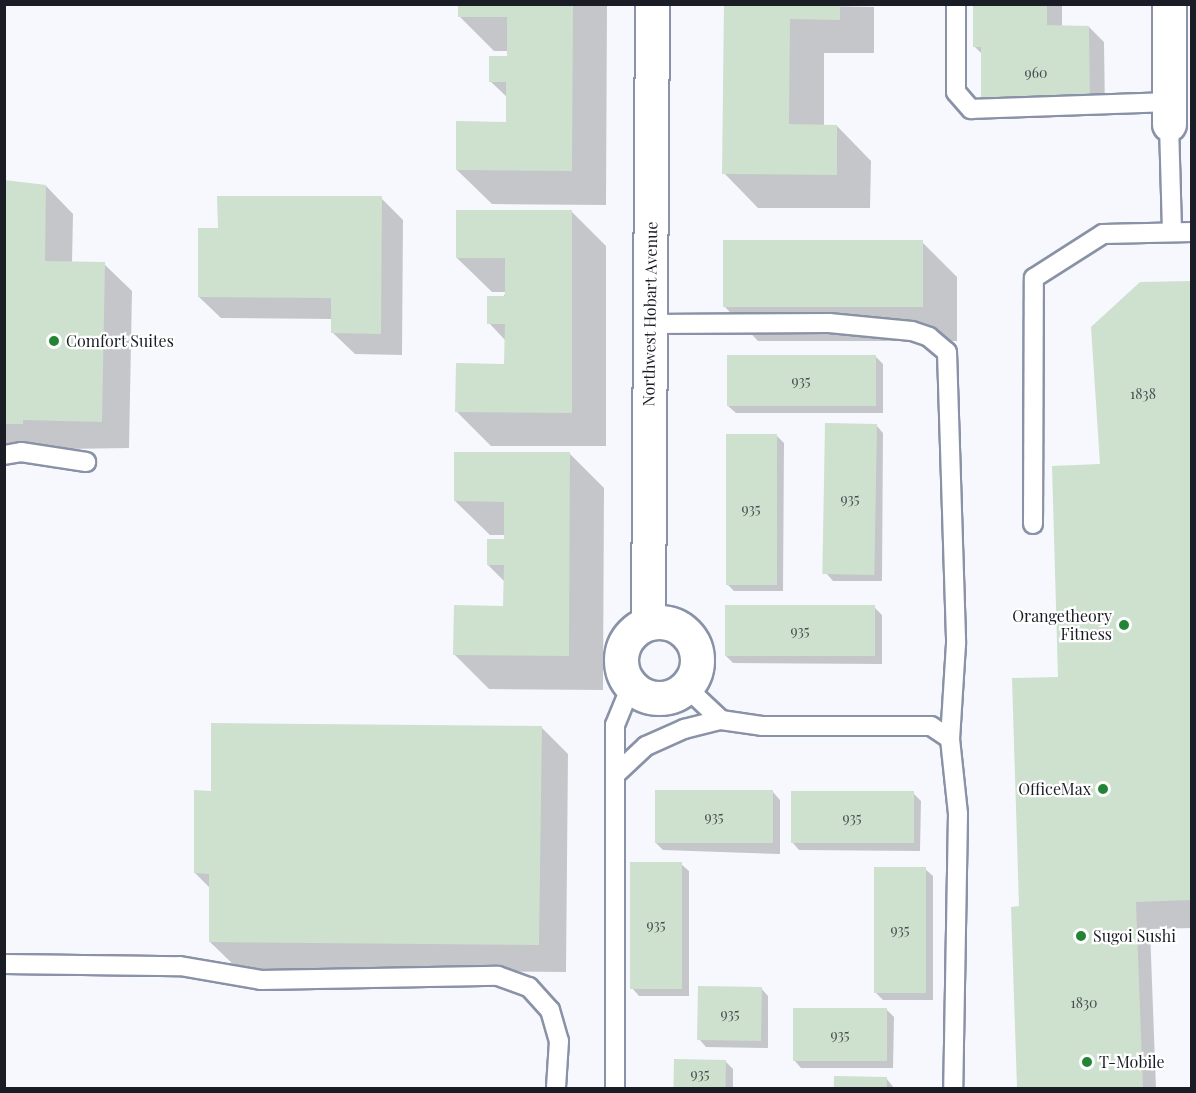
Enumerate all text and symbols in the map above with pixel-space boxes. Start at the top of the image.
house number: 960 [1025,65,1047,81]
street label: Northwest Hobart Avenue [639,221,661,407]
place label: Comfort Suites [66,331,174,351]
marker: Comfort Suites [47,334,61,348]
house number: 935 [791,373,811,389]
house number: 1838 [1130,386,1156,402]
house number: 935 [840,491,860,507]
house number: 935 [741,501,761,517]
place label: Orangetheory Fitness [1012,606,1112,644]
marker: Orangetheory Fitness [1117,618,1131,632]
house number: 935 [790,623,810,639]
place label: OfficeMax [1018,779,1091,799]
marker: OfficeMax [1096,782,1110,796]
house number: 935 [704,809,724,825]
house number: 935 [842,810,862,826]
house number: 935 [646,917,666,933]
house number: 935 [890,922,910,938]
place label: Sugoi Sushi [1093,926,1176,946]
marker: Sugoi Sushi [1074,929,1088,943]
house number: 1830 [1070,995,1098,1011]
house number: 935 [720,1006,740,1022]
house number: 935 [830,1027,850,1043]
place label: T-Mobile [1099,1052,1165,1072]
marker: T-Mobile [1080,1055,1094,1069]
house number: 935 [690,1066,710,1082]

